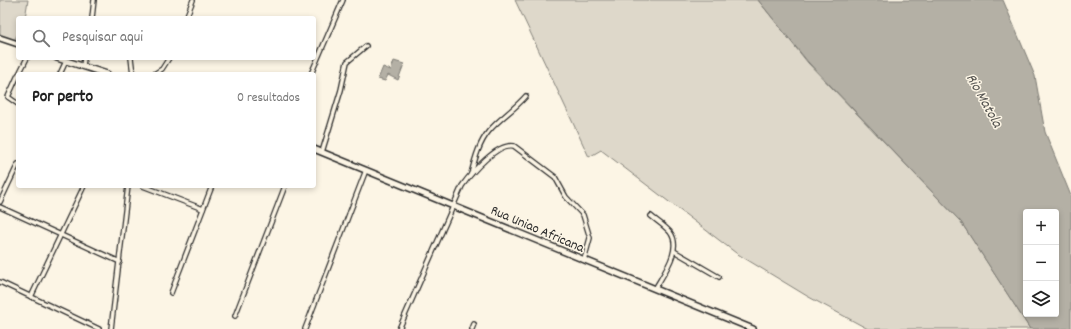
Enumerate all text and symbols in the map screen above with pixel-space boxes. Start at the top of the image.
search box [16,16,316,60]
icon: search [30,27,52,49]
text: Pesquisar aqui [62,27,143,49]
water label: Rio Matola [959,70,1008,133]
text: Por perto [32,86,93,110]
text: 0 resultados [237,89,300,108]
street label: Rua Uniao Africana [487,201,588,259]
map controls [1023,209,1059,317]
button: + [1023,209,1059,245]
button: − [1023,245,1059,281]
button: layers [1023,281,1059,317]

